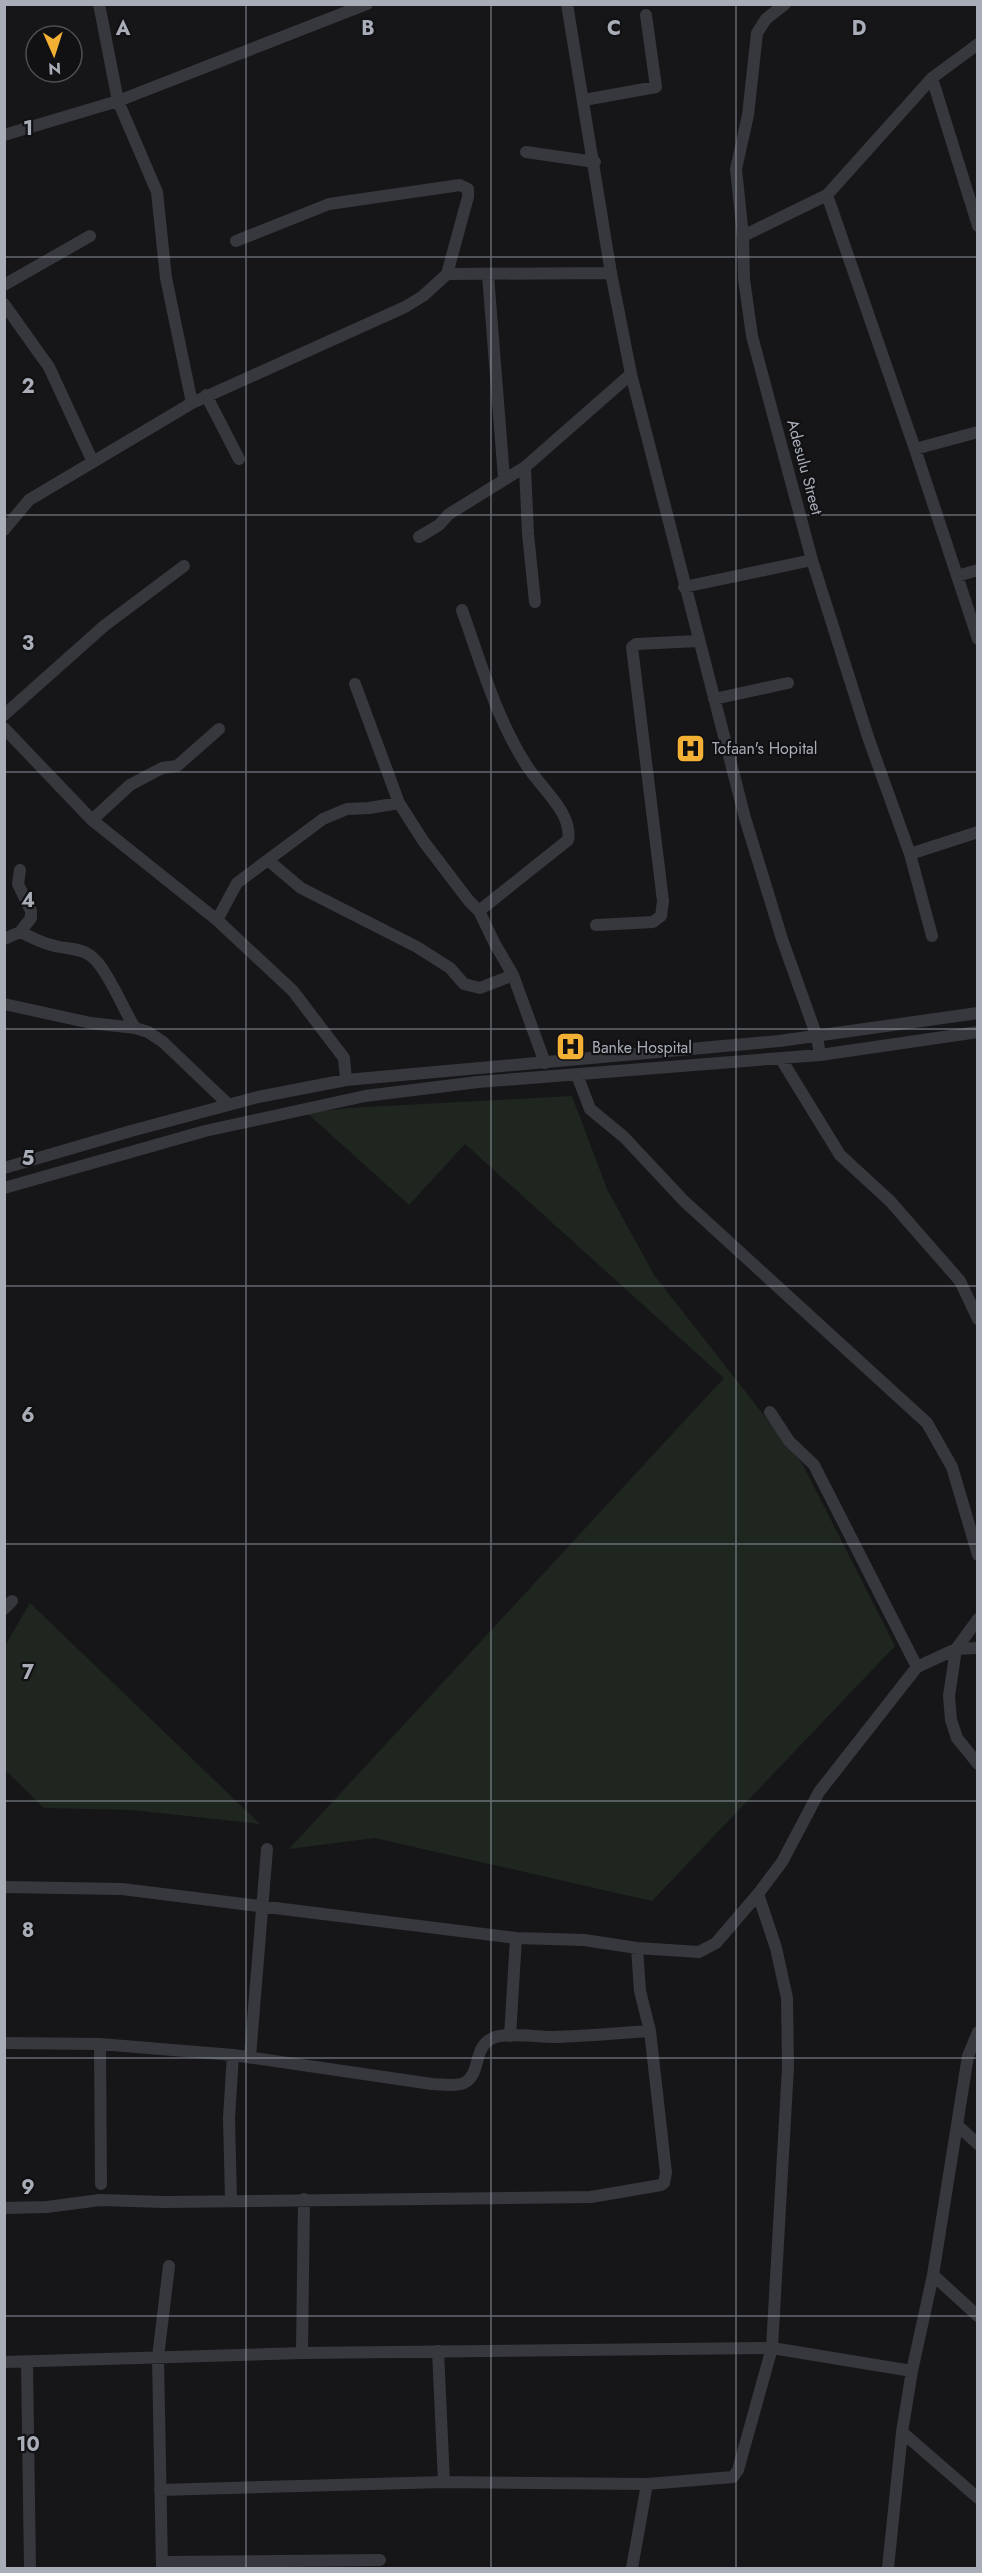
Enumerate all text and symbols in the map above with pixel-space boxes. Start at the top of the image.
text: A [115,14,131,43]
text: B [361,14,375,43]
text: C [607,14,621,43]
text: D [852,14,866,43]
north arrow [24,24,84,84]
text: N [48,57,62,80]
text: 1 [23,114,33,143]
text: 2 [21,372,35,401]
street label: Adesulu Street [781,417,829,517]
text: 3 [22,629,34,658]
hospital icon: Tofaan's Hopital [675,732,707,764]
place label: Tofaan's Hopital [712,737,817,760]
text: 4 [21,886,35,915]
hospital icon: Banke Hospital [555,1031,587,1063]
place label: Banke Hospital [592,1036,692,1059]
text: 5 [22,1144,35,1173]
text: 6 [21,1401,35,1430]
text: 7 [22,1658,35,1687]
text: 8 [22,1916,34,1945]
text: 9 [21,2173,35,2202]
text: 10 [16,2430,40,2459]

